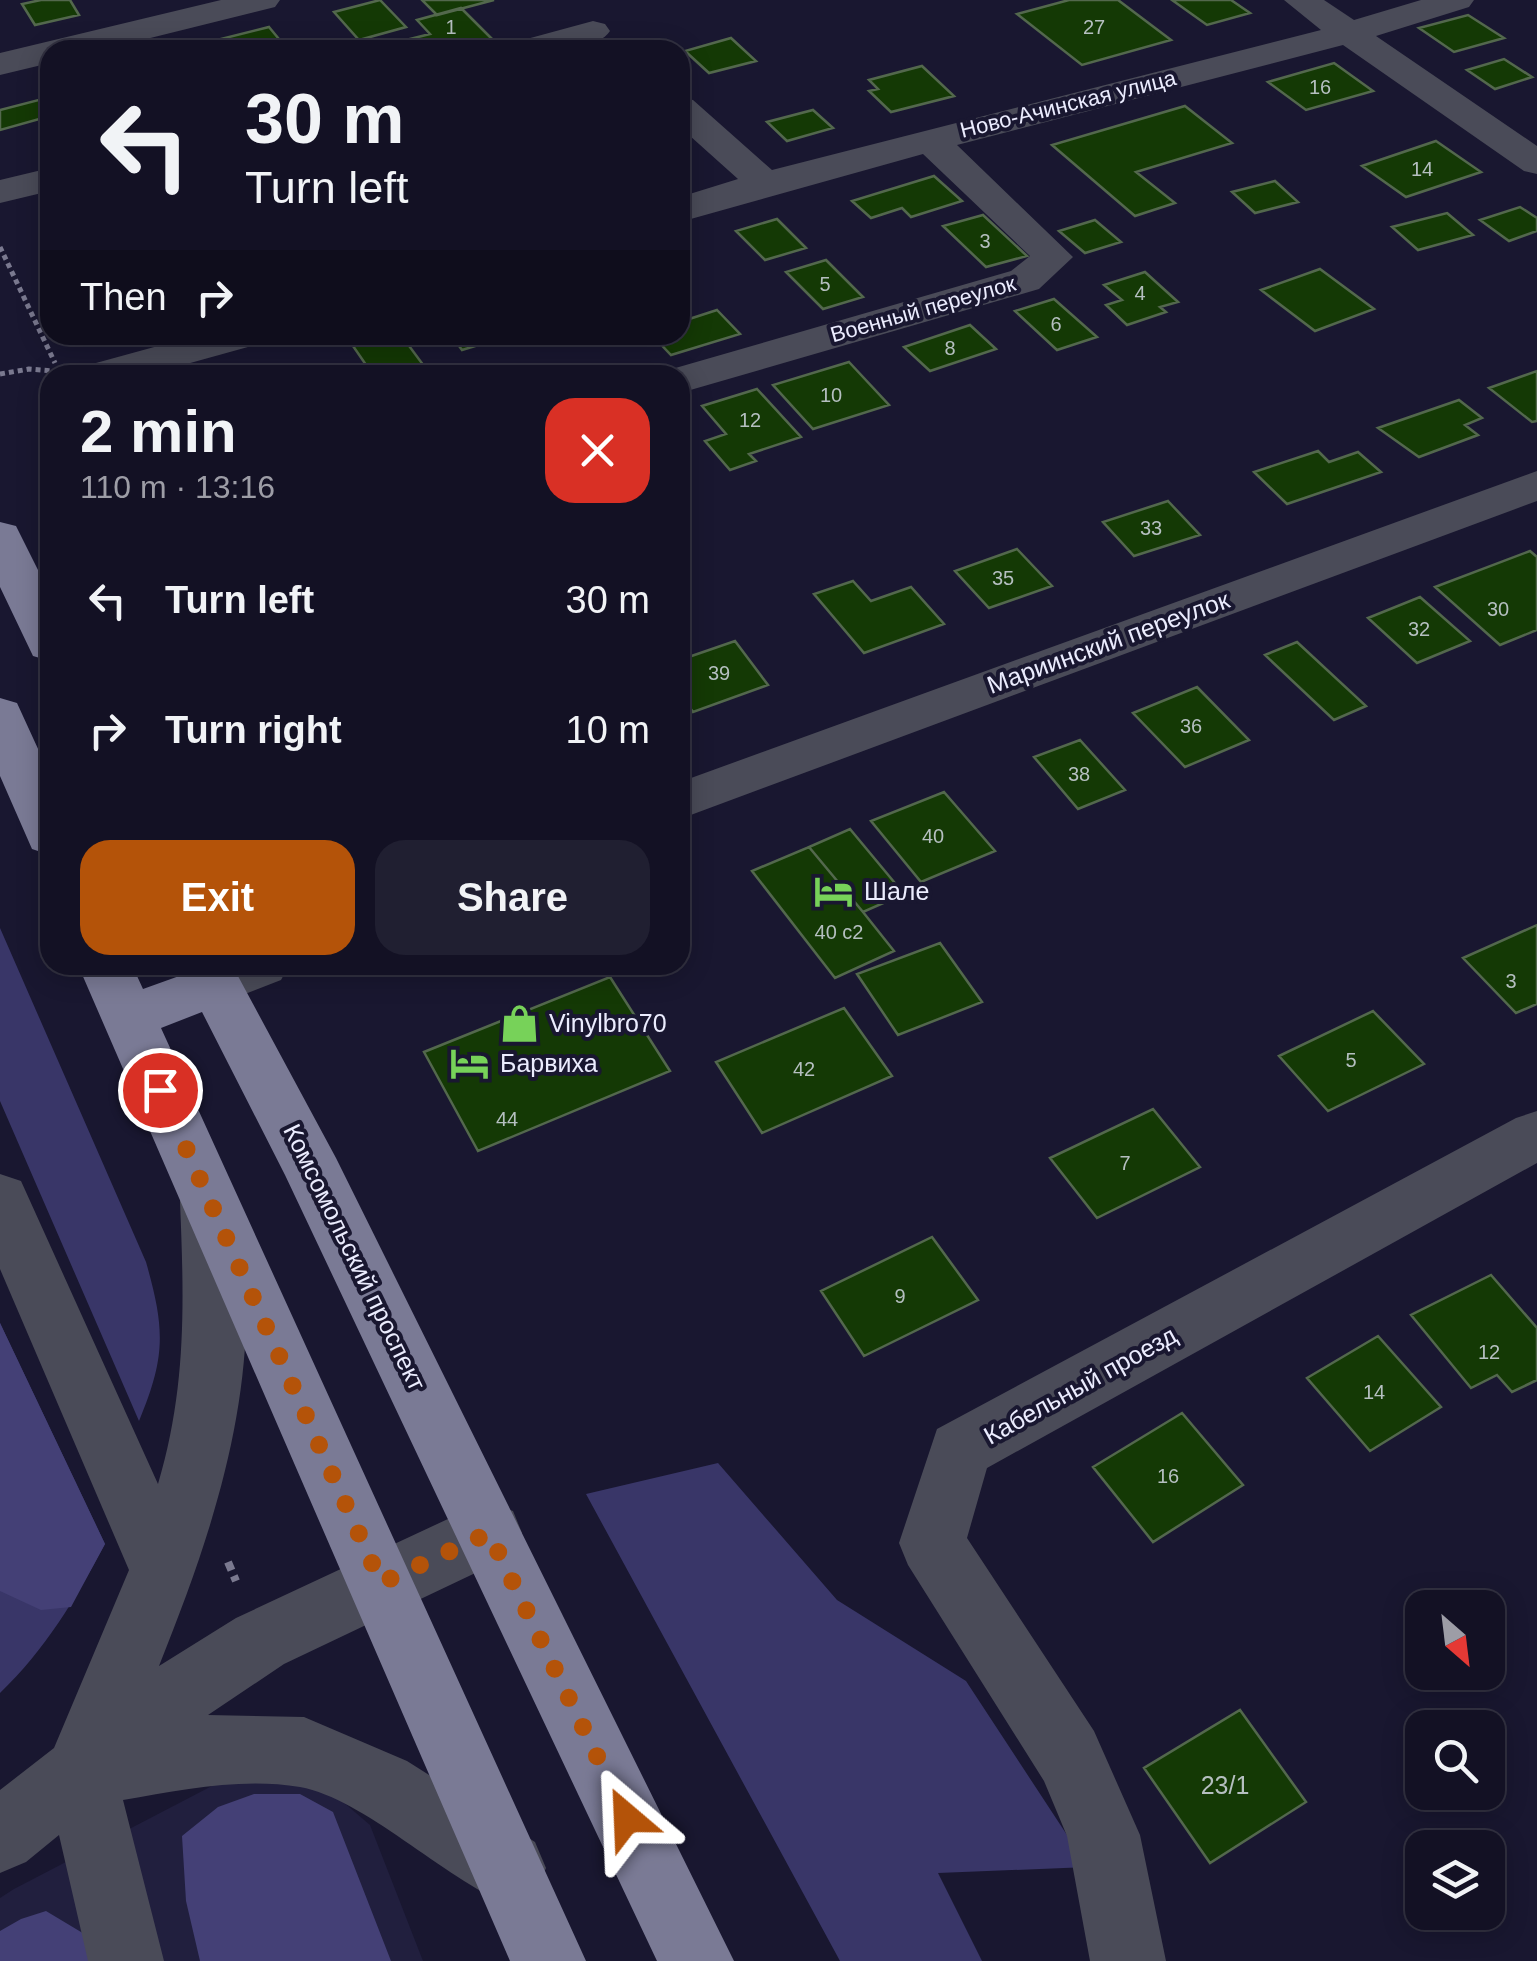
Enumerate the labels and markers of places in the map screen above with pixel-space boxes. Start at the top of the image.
hotel icon: Шале [813,870,855,912]
place label: Шале [864,877,929,905]
shop icon: Vinylbro70 [498,1002,540,1044]
place label: Vinylbro70 [549,1009,667,1037]
hotel icon: Барвиха [449,1042,491,1084]
pin [118,1048,203,1133]
place label: Барвиха [500,1049,598,1077]

